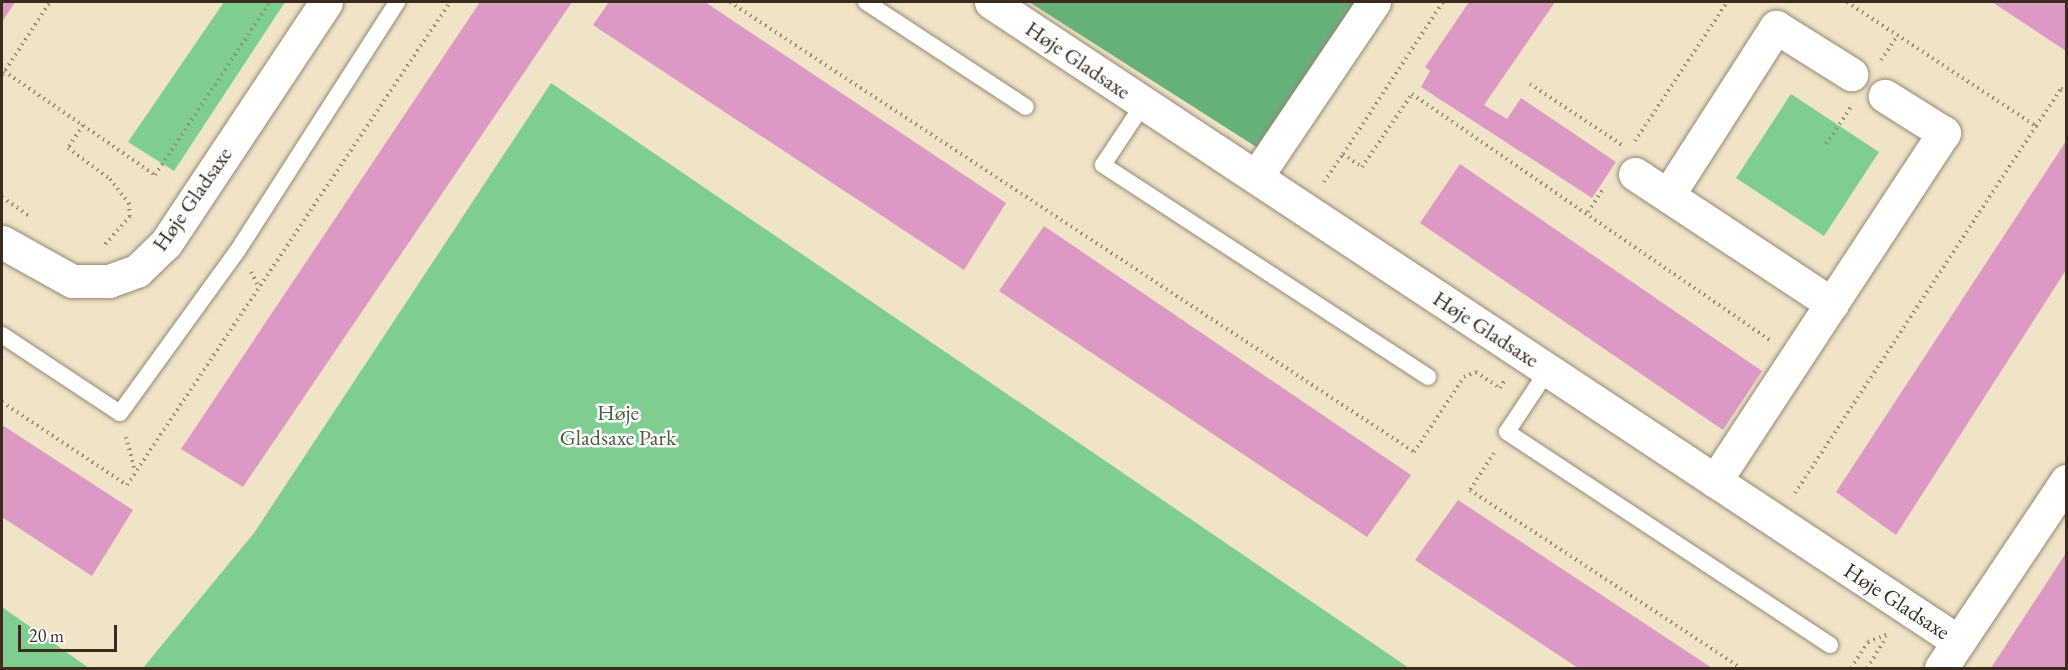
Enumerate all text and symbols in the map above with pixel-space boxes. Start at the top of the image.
street label: Høje Gladsaxe [1020,15,1136,105]
street label: Høje Gladsaxe [146,142,238,256]
street label: Høje Gladsaxe [1428,285,1544,373]
park label: Høje Gladsaxe Park [560,399,676,451]
street label: Høje Gladsaxe [1839,557,1955,645]
scale bar [21,613,120,651]
text: 20 m [29,624,64,647]

